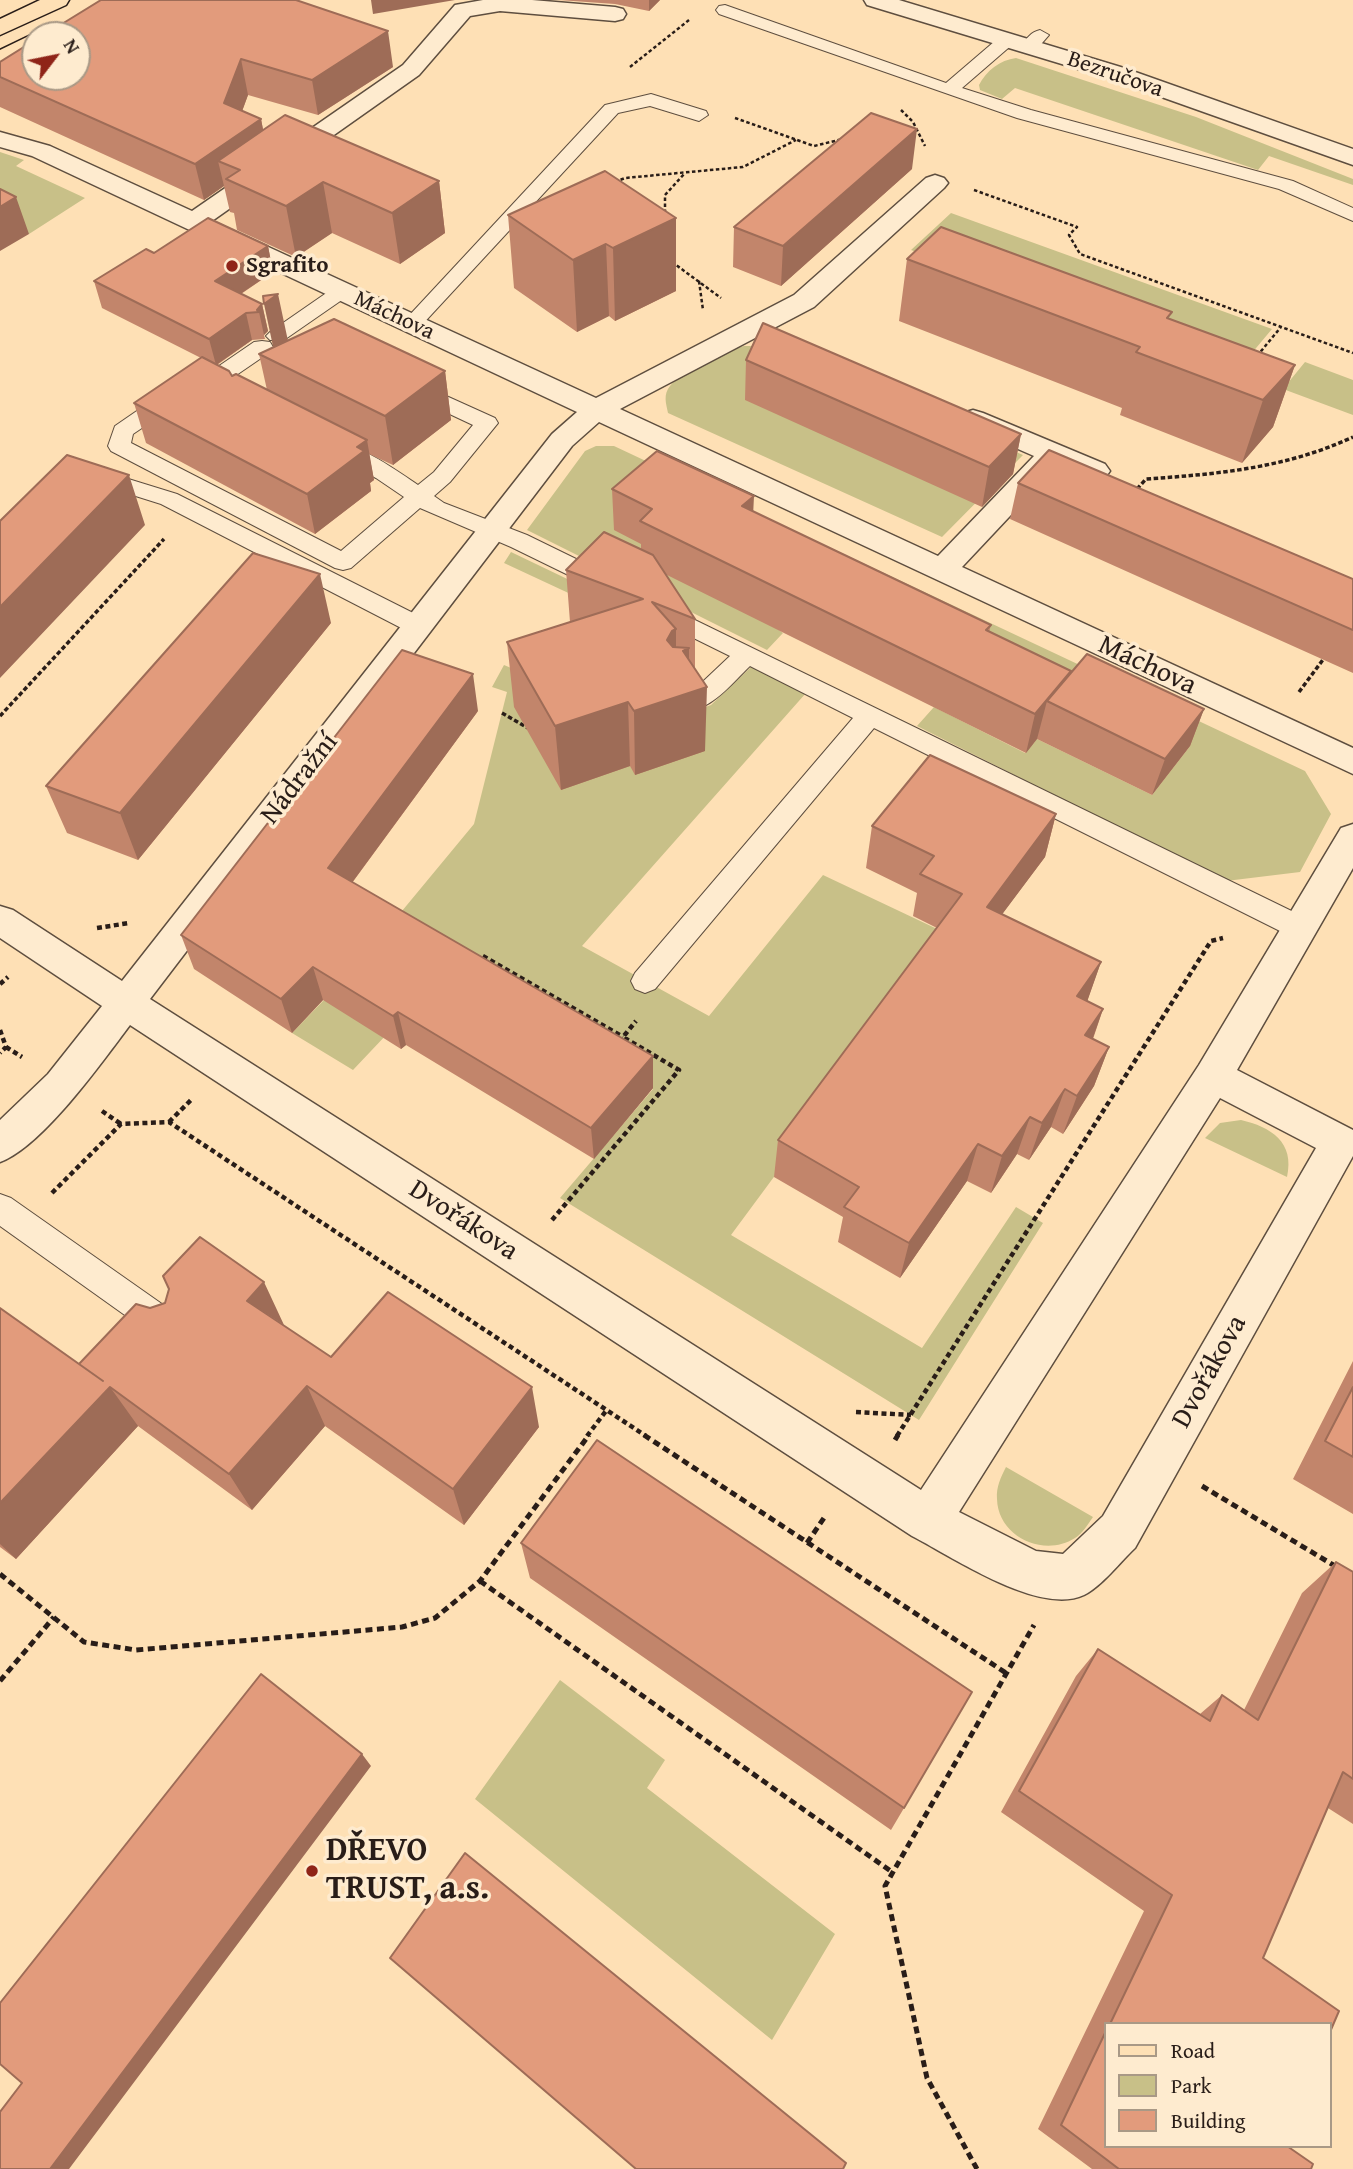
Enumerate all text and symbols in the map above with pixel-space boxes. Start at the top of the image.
north arrow [21,21,91,91]
text: N [57,33,87,59]
street label: Bezručova [1064,46,1166,104]
place label: Sgrafito [246,252,328,280]
marker: Sgrafito [224,258,240,274]
street label: Máchova [349,285,439,347]
street label: Máchova [1093,629,1201,703]
street label: Nádražní [254,727,346,831]
street label: Dvořákova [402,1173,524,1269]
street label: Dvořákova [1165,1310,1255,1434]
place label: DŘEVO TRUST, a.s. [326,1832,489,1910]
marker: DŘEVO TRUST, a.s. [304,1863,320,1879]
legend [1104,2022,1332,2148]
text: Road [1171,2035,1215,2066]
text: Park [1171,2070,1212,2101]
text: Building [1171,2105,1245,2136]

